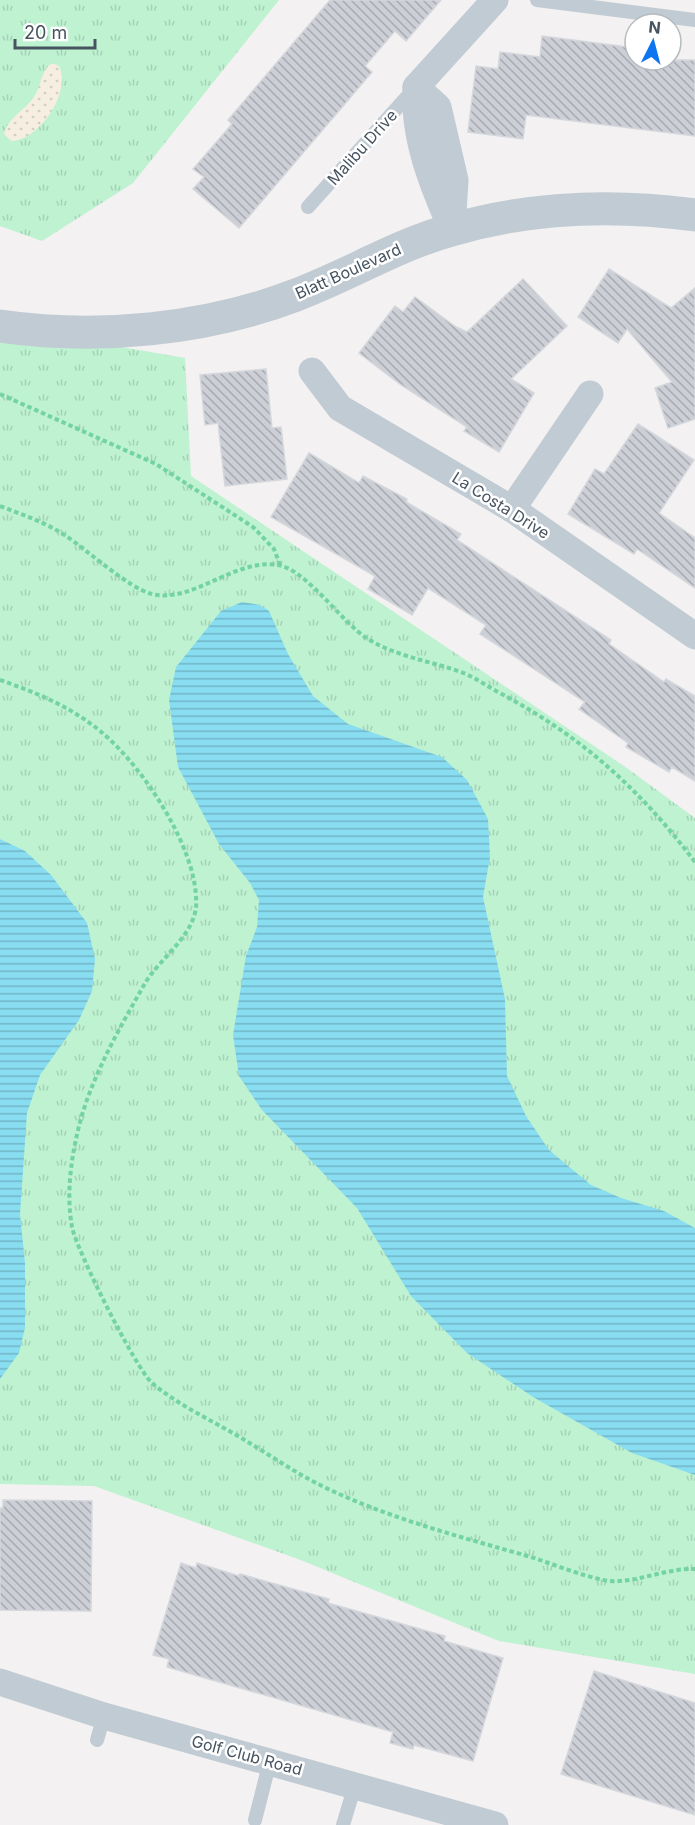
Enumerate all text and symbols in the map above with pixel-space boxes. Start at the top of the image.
scale bar [15,12,94,50]
north arrow [623,12,683,72]
text: N [647,16,662,38]
text: 20 m [24,22,67,43]
street label: Malibu Drive [323,105,401,189]
street label: Blatt Boulevard [292,239,404,303]
street label: La Costa Drive [449,467,553,543]
street label: Golf Club Road [189,1731,305,1779]

